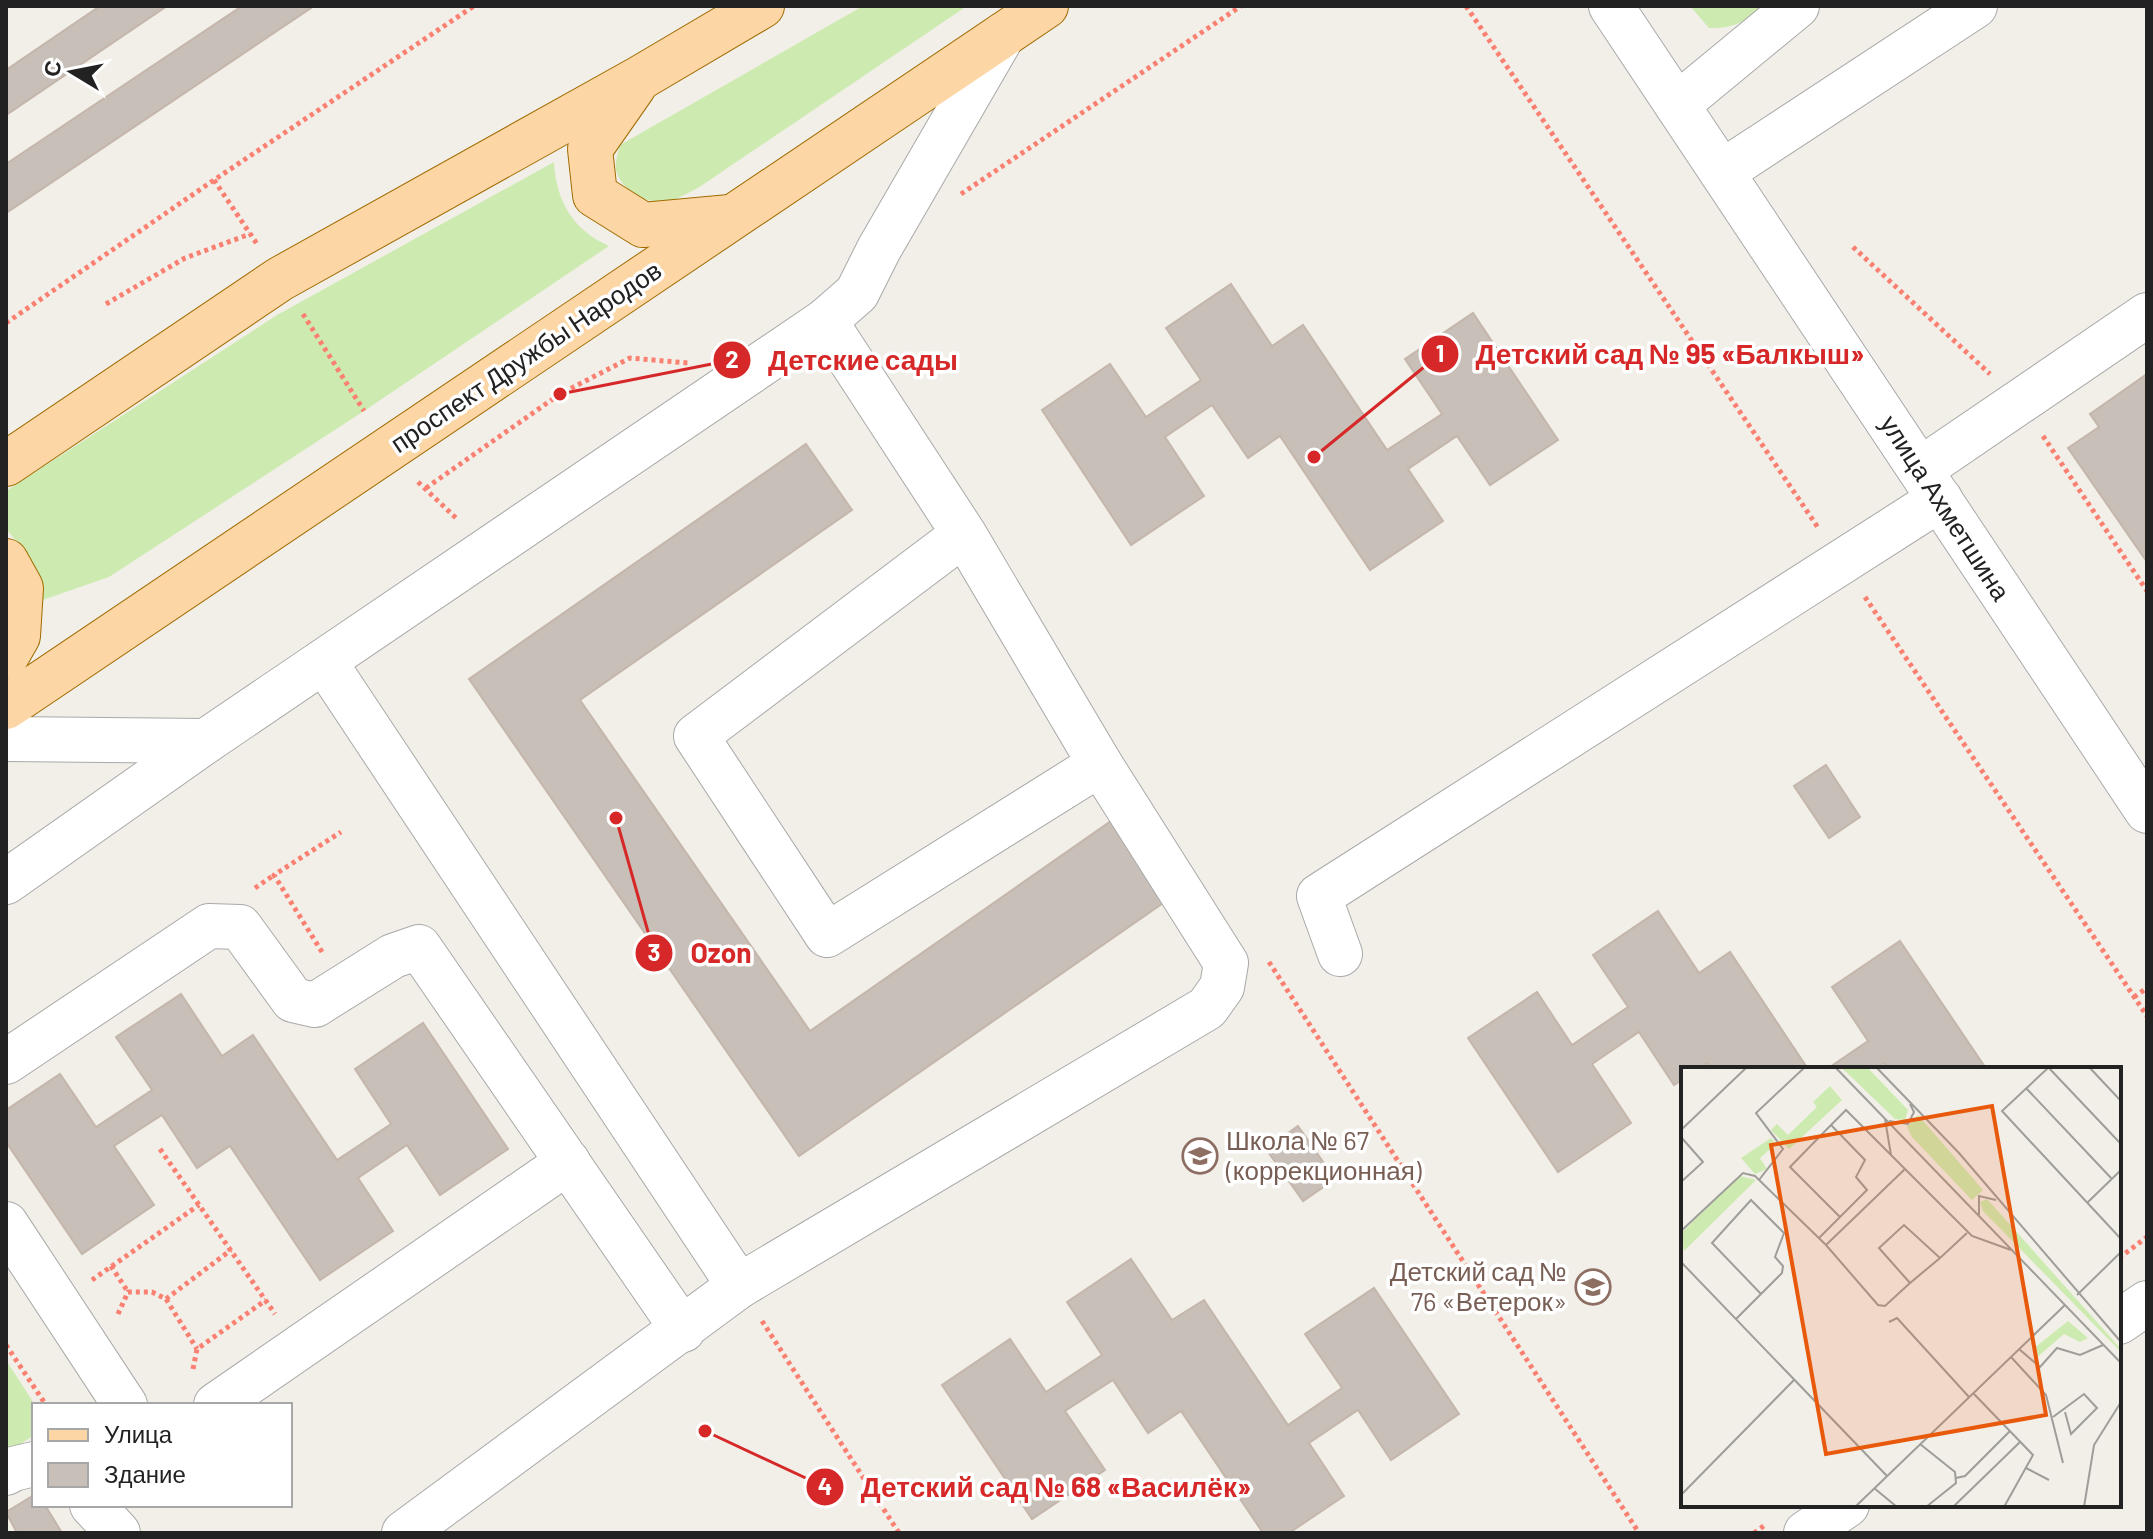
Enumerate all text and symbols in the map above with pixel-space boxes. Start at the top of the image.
north arrow [32,32,112,112]
text: С [37,58,66,78]
street label: проспект Дружбы Народов [384,253,666,458]
callout: Детский сад № 95 «Балкыш» [1420,328,1880,380]
callout: Детские сады [712,334,974,386]
text: Детский сад № 95 «Балкыш» [1476,336,1864,370]
text: 1 [1436,338,1444,367]
text: Детские сады [768,342,958,376]
text: 2 [725,344,739,373]
street label: улица Ахметшина [1875,409,2018,606]
callout: Ozon [634,927,767,979]
text: Ozon [690,935,752,969]
text: 3 [648,937,660,966]
inset map [1681,1067,2121,1507]
place label: Школа № 67 (коррекционная) [1225,1124,1422,1185]
school or university icon: Школа № 67 (коррекционная) [1181,1137,1219,1175]
place label: Детский сад № 76 «Ветерок» [1390,1255,1567,1316]
school or university icon: Детский сад № 76 «Ветерок» [1574,1268,1612,1306]
legend [32,1403,292,1507]
text: Улица [104,1419,173,1448]
text: Здание [104,1459,186,1488]
callout: Детский сад № 68 «Василёк» [805,1461,1267,1513]
text: Детский сад № 68 «Василёк» [861,1469,1251,1503]
text: 4 [818,1471,832,1500]

